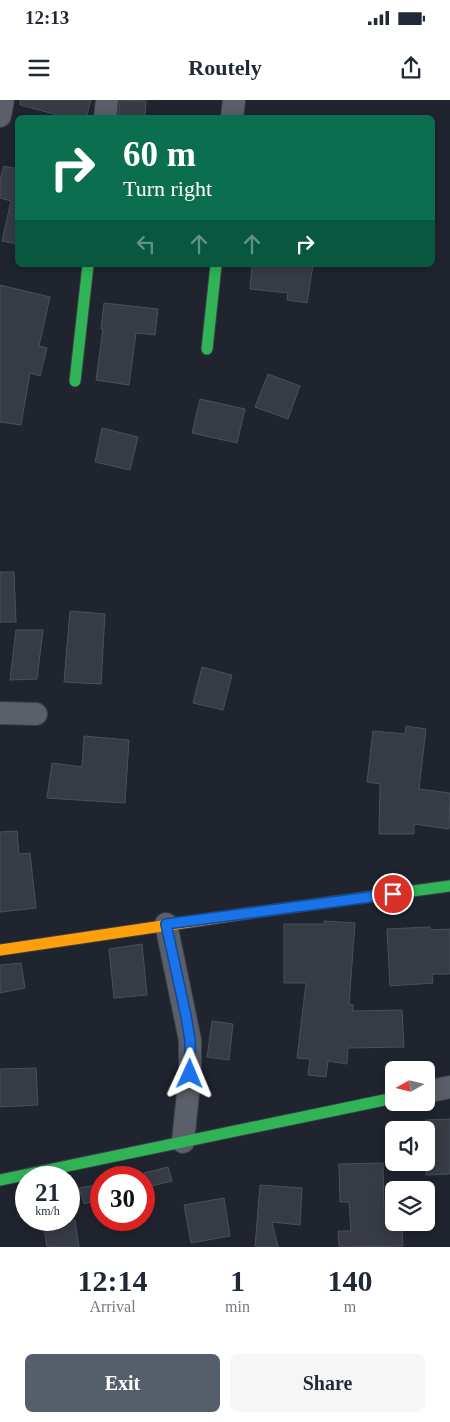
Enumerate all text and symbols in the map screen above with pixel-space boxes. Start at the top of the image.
text: 12:13 [25,7,69,28]
icon: menu [25,54,53,82]
icon: share [397,54,425,82]
text: Routely [188,55,262,80]
icon: right [40,135,105,200]
text: 60 m [123,135,196,174]
text: Turn right [123,176,212,201]
icon: left [132,230,160,258]
icon: ahead [185,230,213,258]
icon: ahead [238,230,266,258]
icon: right [291,230,319,258]
pin [372,873,414,915]
icon: arrive [379,880,407,908]
position arrow [163,1047,215,1099]
north arrow [385,1061,435,1111]
map controls [385,1061,435,1231]
button: sound [385,1121,435,1171]
speed limit sign: 30 [90,1166,155,1231]
text: 21 [35,1179,60,1206]
button: layers [385,1181,435,1231]
text: km/h [35,1204,60,1218]
text: 12:14 [78,1264,148,1297]
text: 1 [230,1264,245,1297]
text: 140 [327,1264,372,1297]
text: Arrival [89,1298,136,1315]
text: min [225,1298,250,1315]
text: m [344,1298,356,1315]
button: Exit [25,1354,220,1412]
button: Share [230,1354,425,1412]

